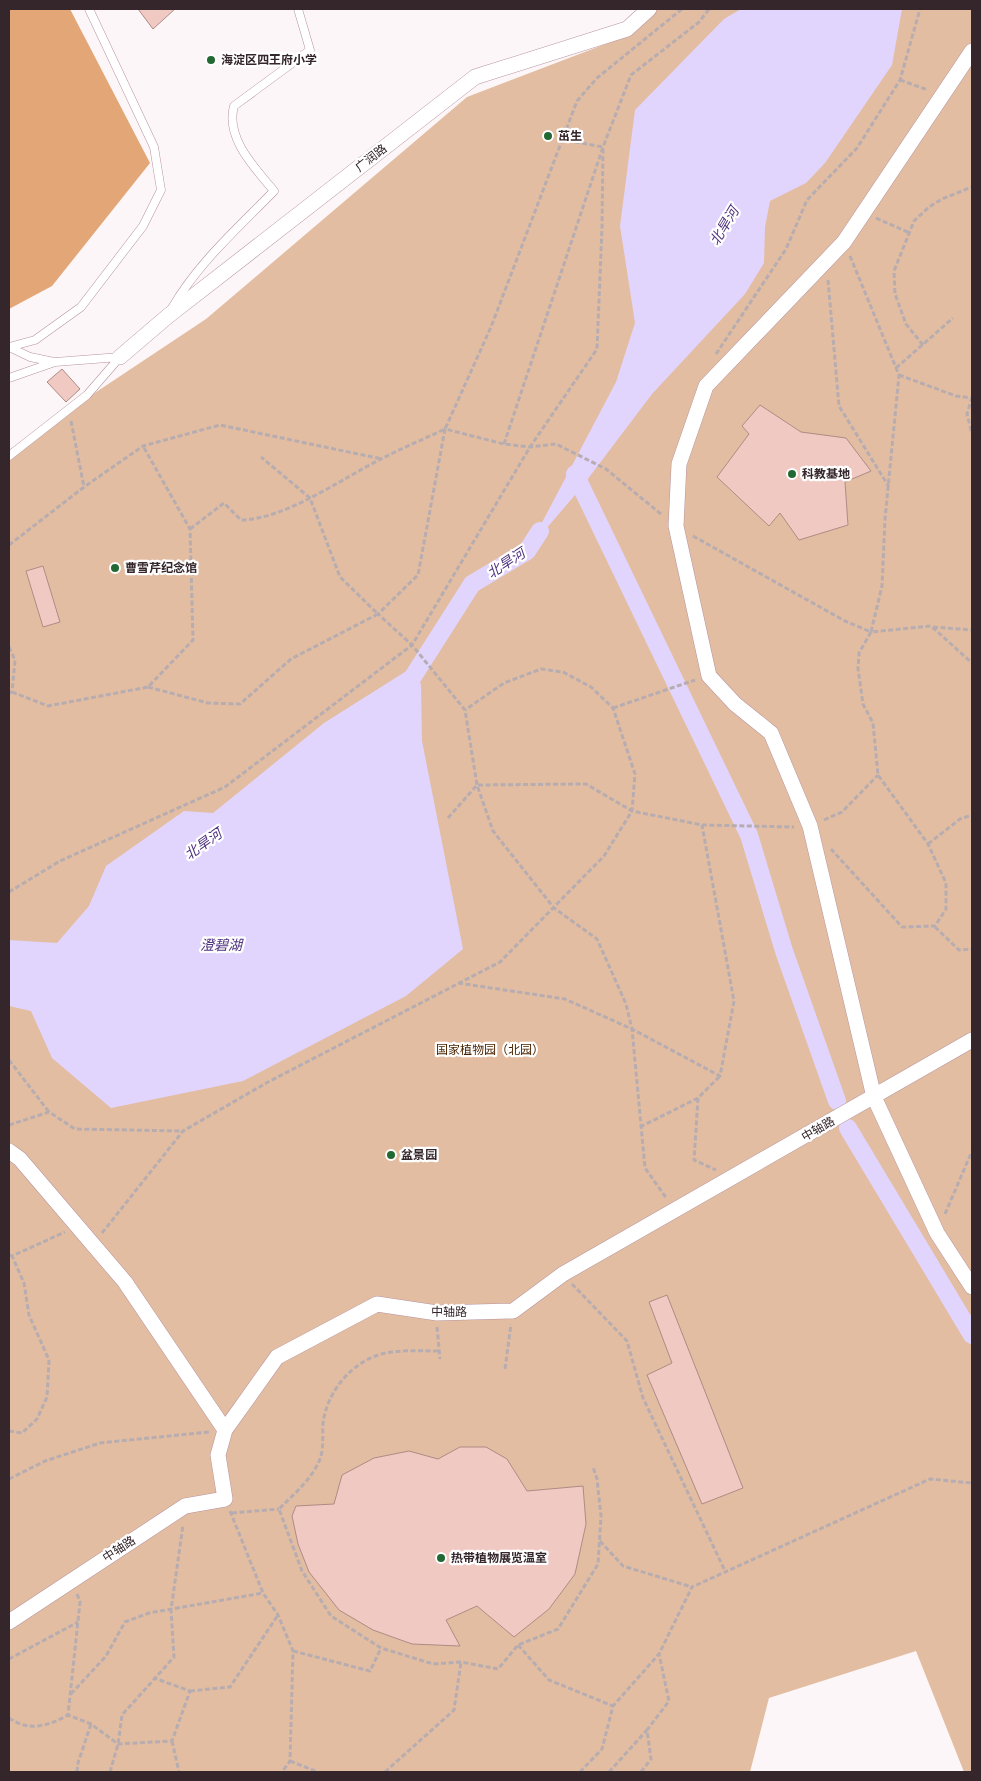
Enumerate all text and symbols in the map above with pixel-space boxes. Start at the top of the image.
place label: 海淀区四王府小学 [221,51,317,68]
marker: 海淀区四王府小学 [205,54,217,66]
place label: 茁生 [558,127,582,144]
marker: 茁生 [542,130,554,142]
street label: 广润路 [351,140,390,175]
water label: 北旱河 [705,200,744,249]
place label: 科教基地 [802,465,850,482]
marker: 科教基地 [786,468,798,480]
water label: 北旱河 [483,542,531,582]
place label: 曹雪芹纪念馆 [125,559,197,576]
marker: 曹雪芹纪念馆 [109,562,121,574]
water label: 北旱河 [180,822,228,863]
water label: 澄碧湖 [200,935,244,954]
park label: 国家植物园（北园） [436,1041,544,1058]
street label: 中轴路 [798,1112,838,1145]
place label: 盆景园 [401,1146,437,1163]
marker: 盆景园 [385,1149,397,1161]
street label: 中轴路 [431,1303,467,1320]
street label: 中轴路 [99,1532,138,1566]
place label: 热带植物展览温室 [451,1549,547,1566]
marker: 热带植物展览温室 [435,1552,447,1564]

